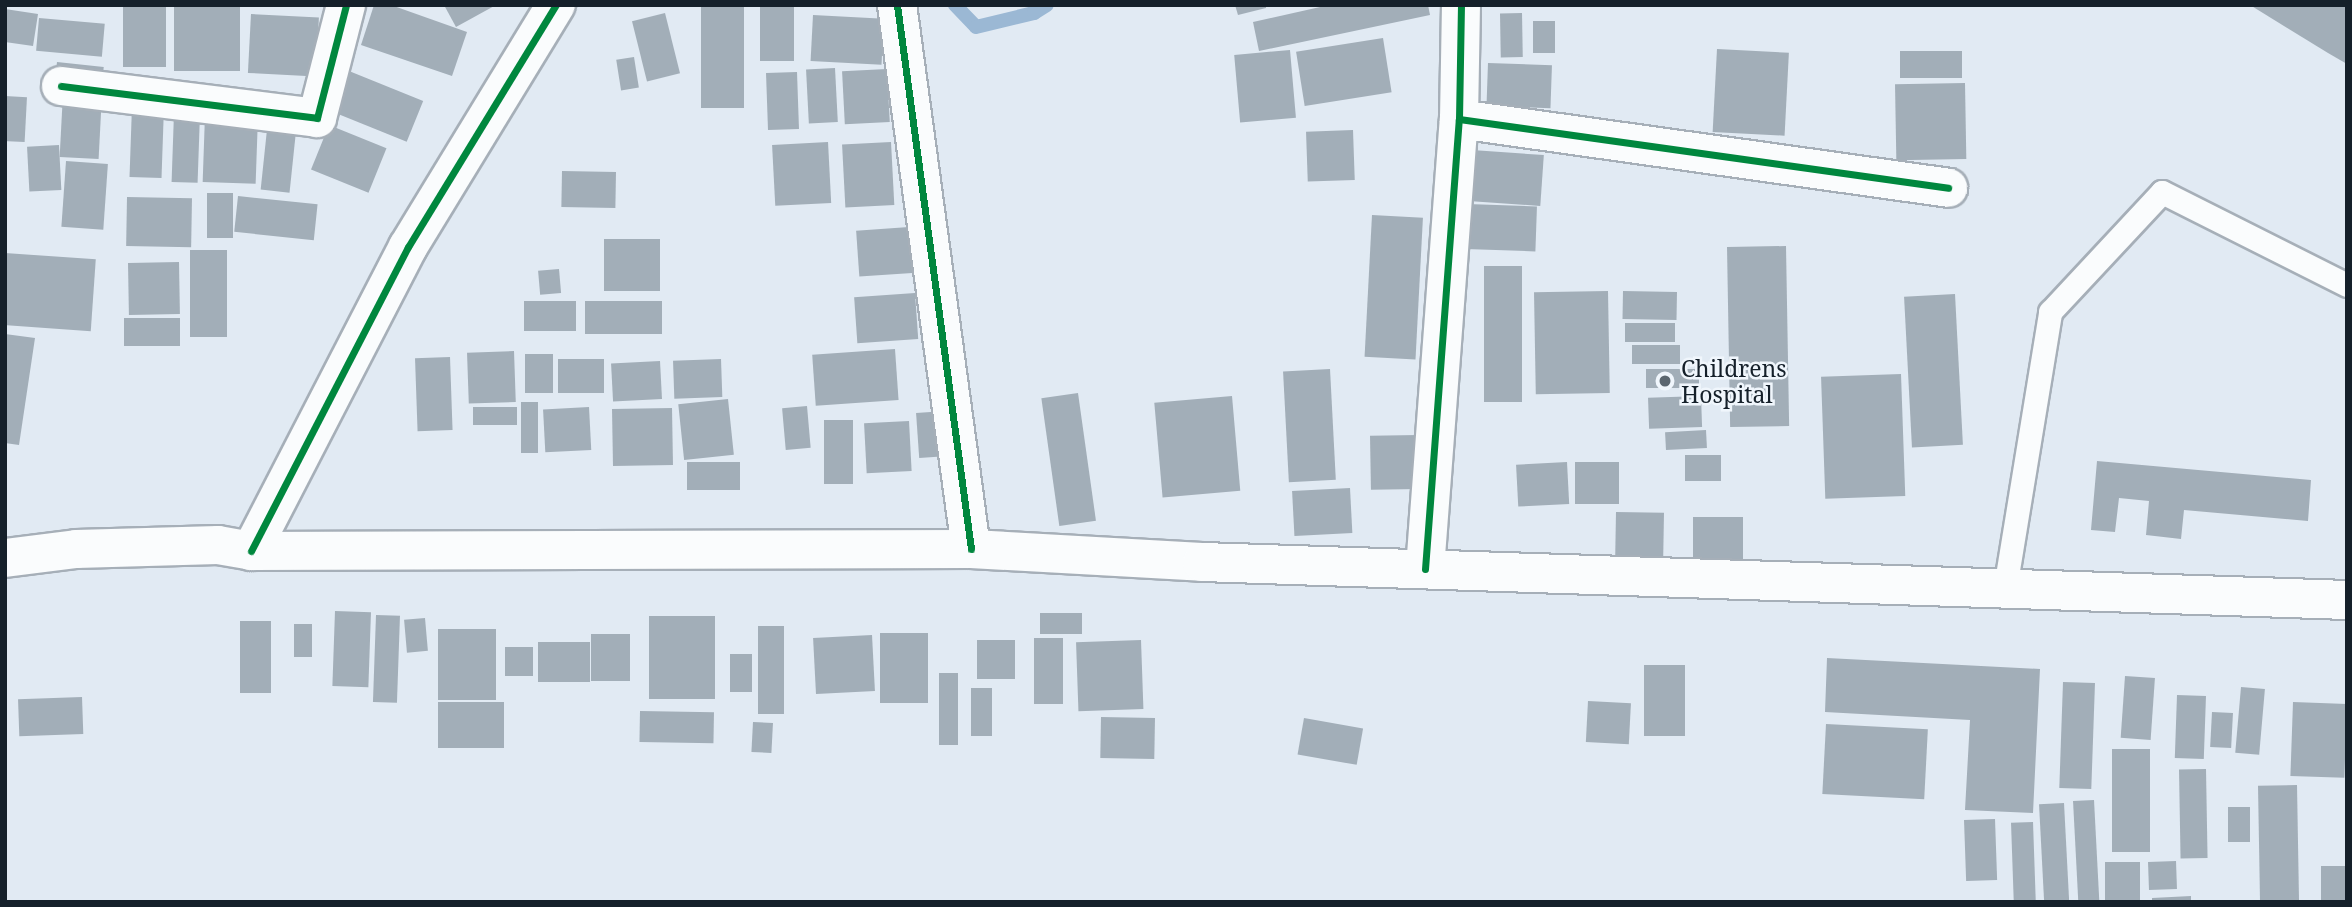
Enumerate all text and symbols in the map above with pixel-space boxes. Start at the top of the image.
place label: Childrens Hospital [1681,354,1787,408]
marker: Childrens Hospital [1655,371,1675,391]

